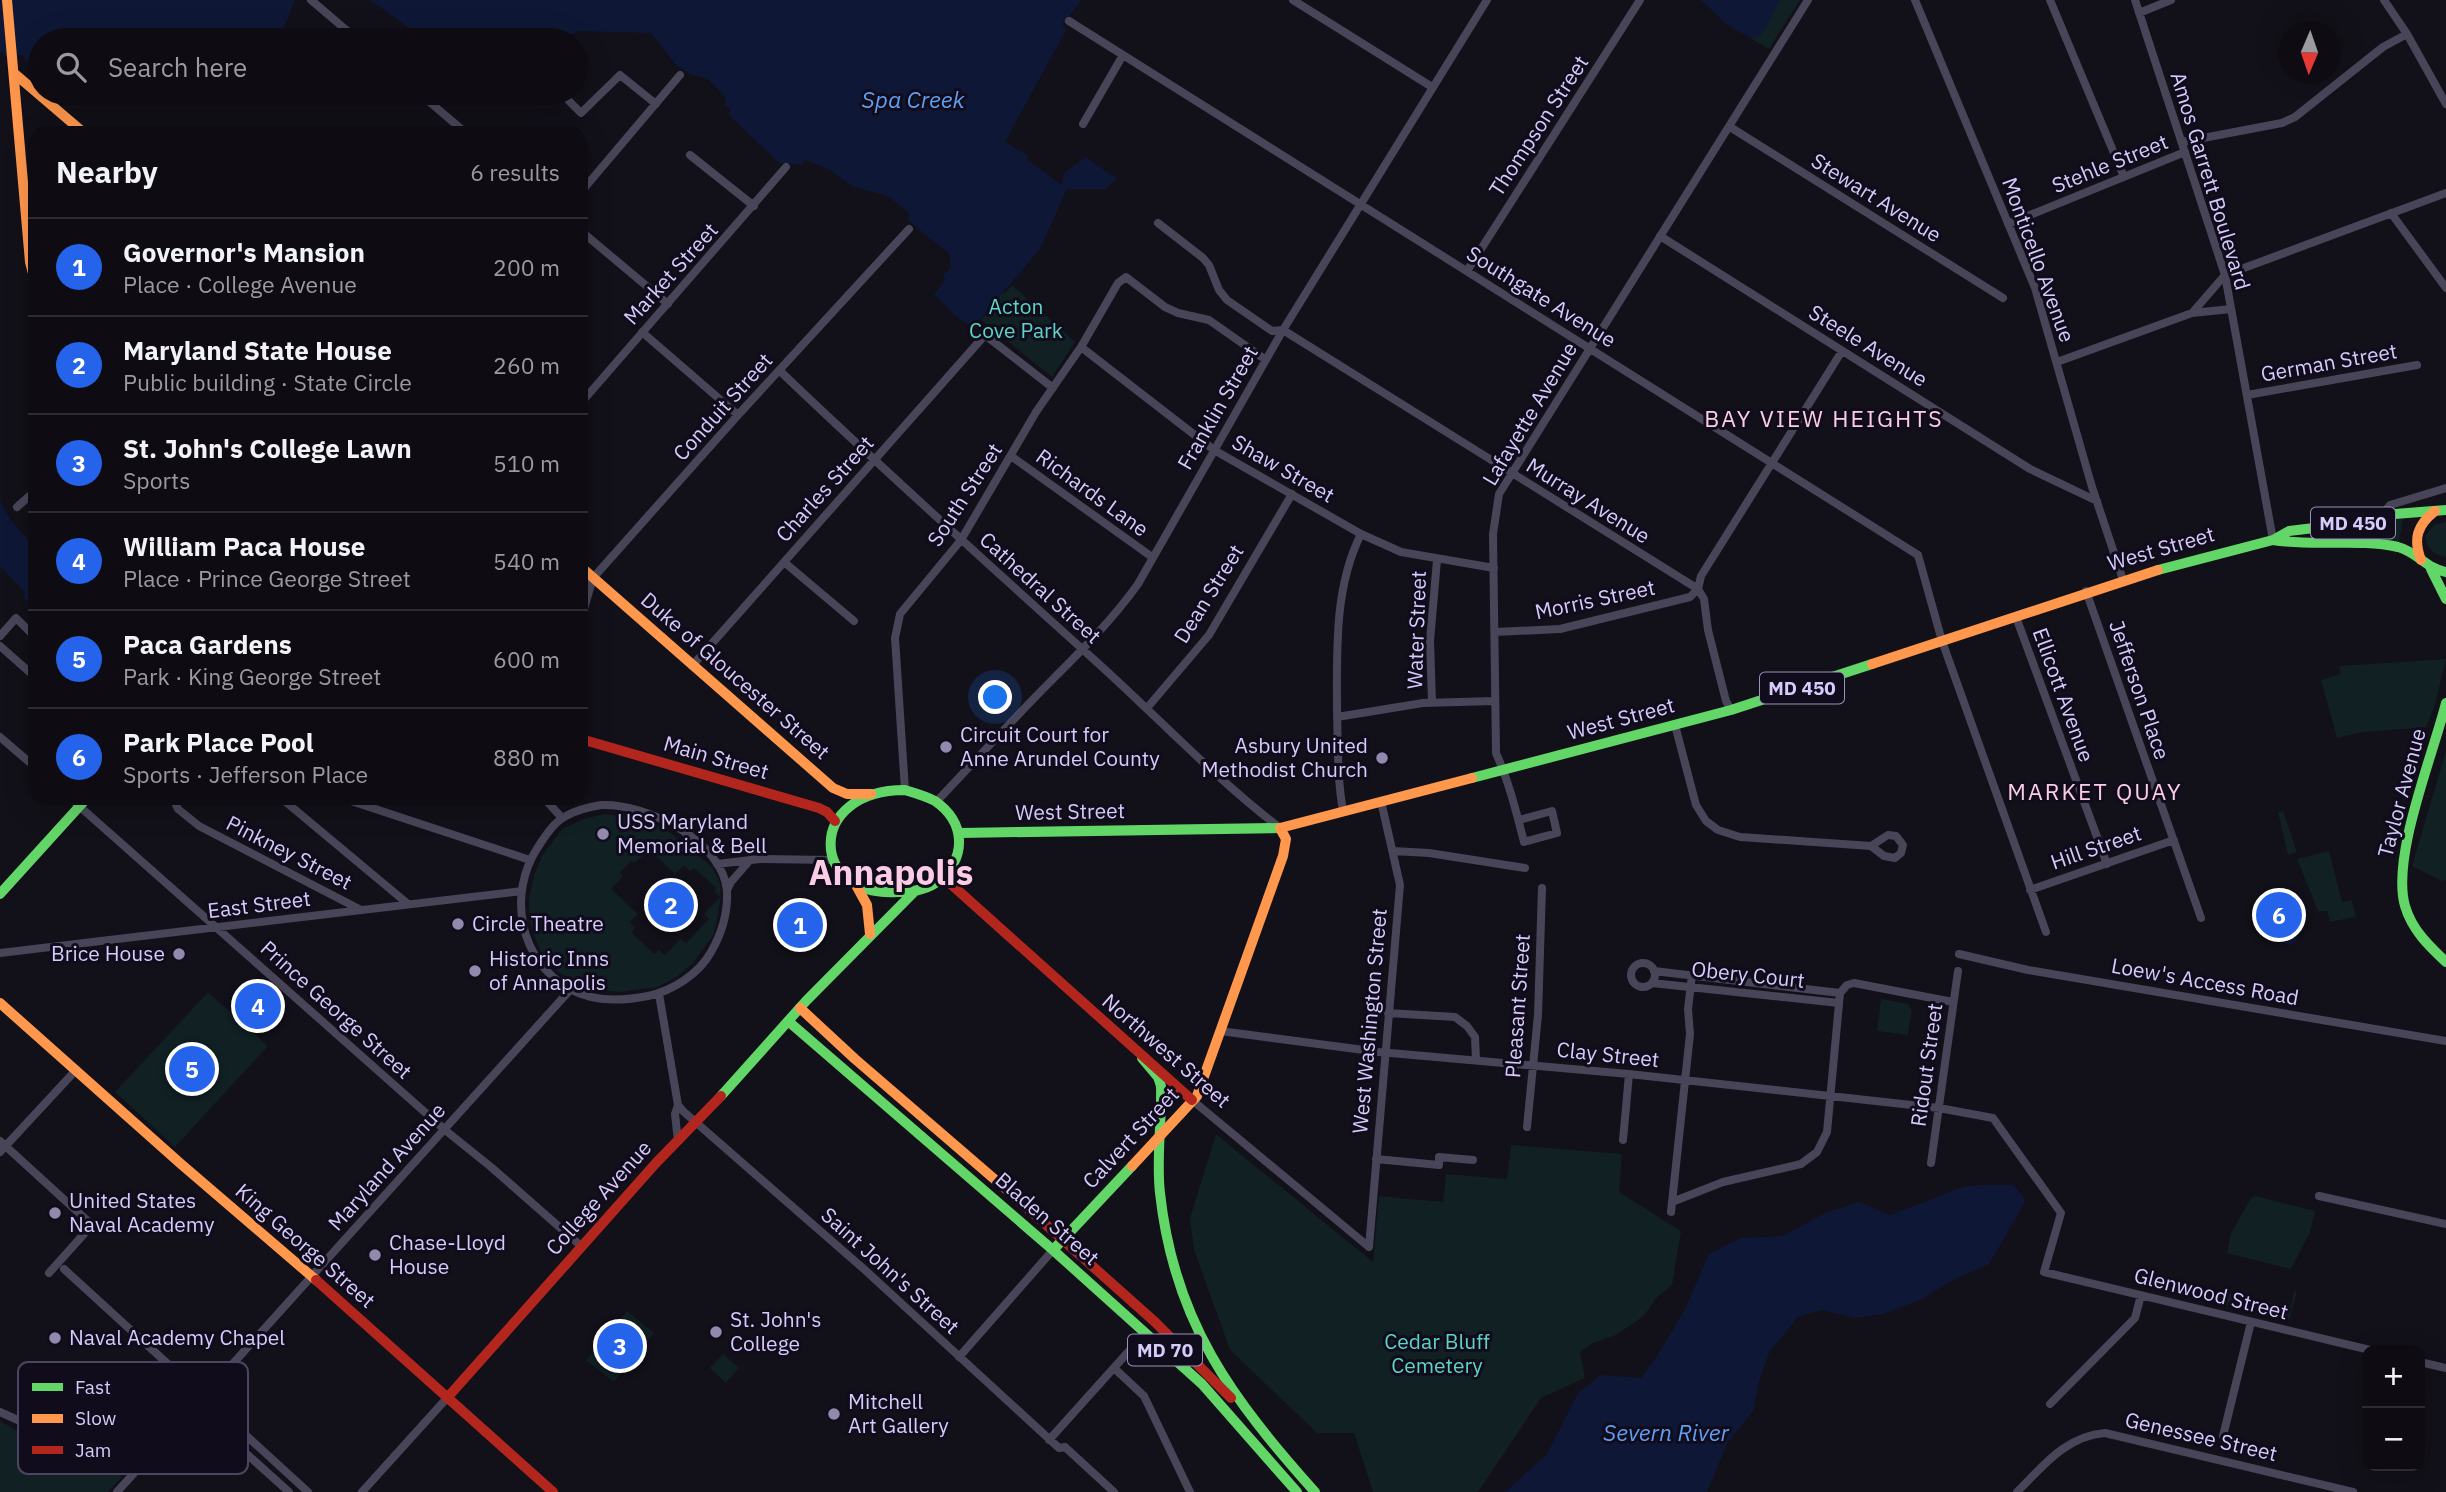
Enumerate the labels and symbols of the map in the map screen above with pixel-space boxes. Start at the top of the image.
north arrow [2278,21,2341,84]
street label: Thompson Street [1482,50,1594,201]
street label: Amos Garrett Boulevard [2164,68,2257,293]
water label: Spa Creek [862,84,965,114]
street label: Stehle Street [2047,127,2172,199]
street label: Stewart Avenue [1806,146,1947,248]
street label: Monticello Avenue [1996,173,2082,346]
street label: Market Street [617,216,724,330]
street label: Southgate Avenue [1461,239,1622,353]
park label: Acton Cove Park [969,292,1063,344]
street label: Steele Avenue [1804,298,1933,393]
street label: German Street [2259,336,2399,388]
street label: Lafayette Avenue [1475,337,1583,490]
street label: Franklin Street [1170,340,1264,475]
street label: Conduit Street [666,346,778,466]
district label: BAY VIEW HEIGHTS [1704,403,1944,433]
street label: Shaw Street [1227,428,1340,509]
street label: Charles Street [769,429,879,547]
street label: South Street [920,437,1008,551]
street label: Richards Lane [1031,442,1154,542]
street label: Murray Avenue [1521,451,1656,549]
road number: MD 450 [2311,508,2395,538]
street label: West Street [2104,519,2217,577]
street label: Cathedral Street [974,525,1107,649]
street label: Dean Street [1167,539,1250,648]
street label: Water Street [1400,570,1432,690]
street label: Morris Street [1532,573,1657,625]
street label: Duke of Gloucester Street [635,585,836,765]
street label: Jefferson Place [2103,616,2177,763]
street label: Ellicott Avenue [2027,624,2101,766]
road number: MD 450 [1760,673,1844,704]
your location [978,680,1012,714]
street label: West Street [1564,690,1677,746]
place label: Circuit Court for Anne Arundel County [960,720,1160,772]
street label: Taylor Avenue [2370,725,2432,860]
street label: Main Street [661,729,772,785]
place label: Asbury United Methodist Church [1202,731,1368,783]
marker: Circuit Court for Anne Arundel County [938,739,954,755]
marker: Asbury United Methodist Church [1374,750,1390,766]
district label: MARKET QUAY [2007,776,2183,806]
street label: West Street [1015,796,1125,826]
place label: USS Maryland Memorial & Bell [617,807,767,859]
street label: Pinkney Street [222,808,357,896]
street label: Hill Street [2047,819,2145,876]
marker: USS Maryland Memorial & Bell [595,826,611,842]
district label: Annapolis [809,849,973,895]
pin: 2 [648,879,694,931]
street label: East Street [206,884,312,924]
pin: 6 [2256,889,2302,941]
pin: 1 [777,899,823,951]
street label: West Washington Street [1345,907,1393,1135]
place label: Circle Theatre [472,909,604,937]
marker: Circle Theatre [450,916,466,932]
street label: Pleasant Street [1498,933,1536,1079]
street label: Prince George Street [255,934,418,1085]
place label: Brice House [51,939,165,967]
place label: Historic Inns of Annapolis [489,944,609,996]
marker: Brice House [171,946,187,962]
street label: Loew's Access Road [2109,951,2301,1011]
street label: Obery Court [1690,954,1806,994]
marker: Historic Inns of Annapolis [467,963,483,979]
pin: 4 [235,980,281,1032]
street label: Northwest Street [1097,987,1237,1114]
street label: Ridout Street [1903,1001,1949,1128]
street label: Clay Street [1555,1035,1661,1073]
pin: 5 [169,1043,215,1095]
street label: Calvert Street [1076,1081,1185,1194]
street label: Maryland Avenue [321,1096,451,1236]
street label: College Avenue [539,1134,657,1261]
street label: Bladen Street [990,1165,1105,1271]
street label: King George Street [230,1177,382,1314]
place label: United States Naval Academy [69,1186,215,1238]
street label: Saint John's Street [816,1201,966,1340]
marker: United States Naval Academy [47,1205,63,1221]
place label: Chase-Lloyd House [389,1228,506,1280]
marker: Chase-Lloyd House [367,1247,383,1263]
street label: Glenwood Street [2131,1260,2291,1326]
place label: St. John's College [730,1305,822,1357]
pin: 3 [597,1320,643,1372]
place label: Naval Academy Chapel [69,1323,285,1351]
marker: St. John's College [708,1324,724,1340]
park label: Cedar Bluff Cemetery [1384,1327,1490,1379]
marker: Naval Academy Chapel [47,1330,63,1346]
road number: MD 70 [1128,1334,1202,1366]
legend [18,1362,248,1474]
text: Fast [75,1375,111,1399]
place label: Mitchell Art Gallery [848,1387,949,1439]
street label: Genessee Street [2122,1405,2280,1467]
text: Slow [75,1406,116,1430]
marker: Mitchell Art Gallery [826,1406,842,1422]
water label: Severn River [1603,1417,1730,1447]
text: Jam [75,1438,111,1462]

